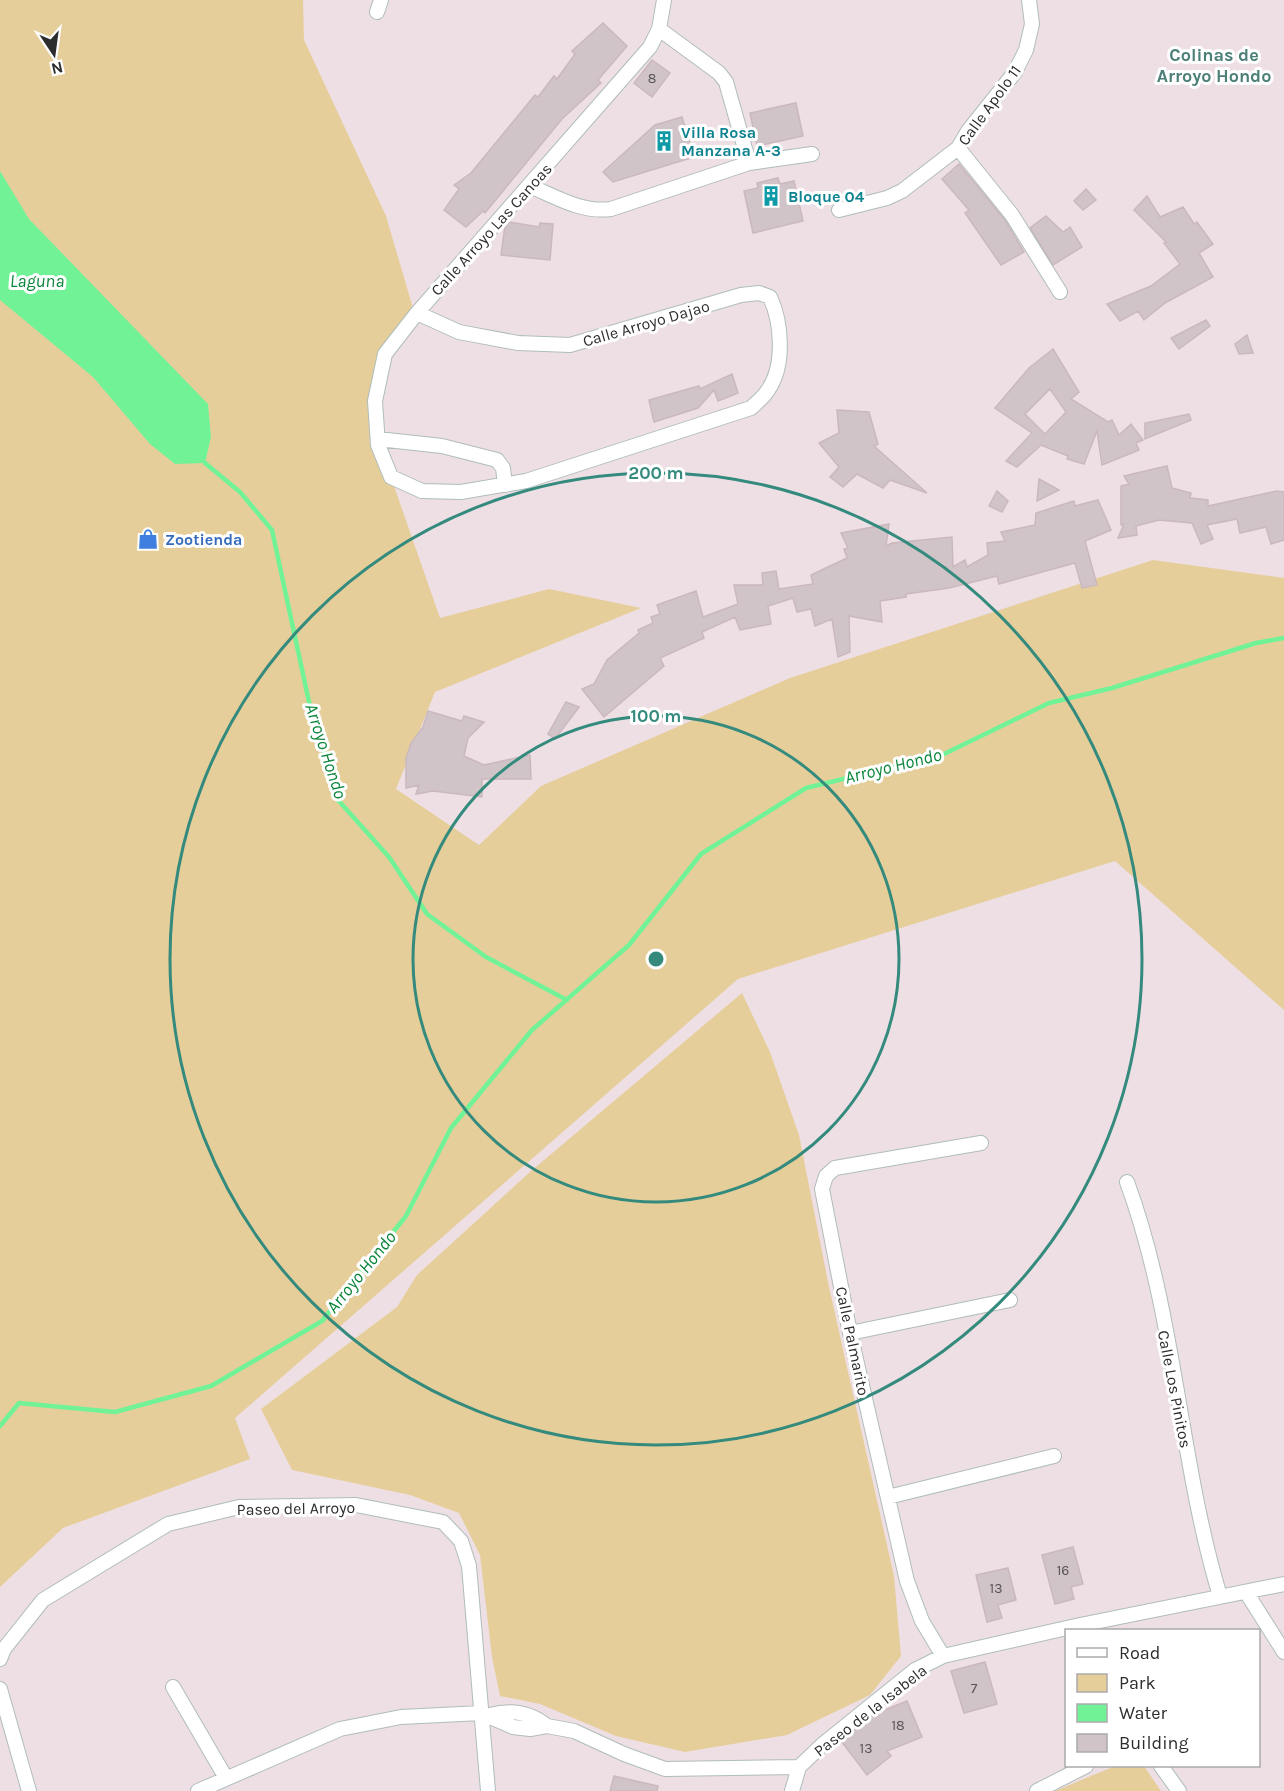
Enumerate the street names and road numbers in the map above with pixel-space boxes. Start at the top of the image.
street label: Calle Apolo 11 [954,61,1025,149]
street label: Calle Arroyo Las Canoas [427,159,556,300]
street label: Calle Arroyo Dajao [581,296,712,351]
street label: Calle Palmarito [832,1285,873,1397]
street label: Calle Los Pinitos [1154,1329,1195,1449]
street label: Paseo del Arroyo [237,1498,355,1519]
street label: Paseo de la Isabela [810,1660,931,1760]

